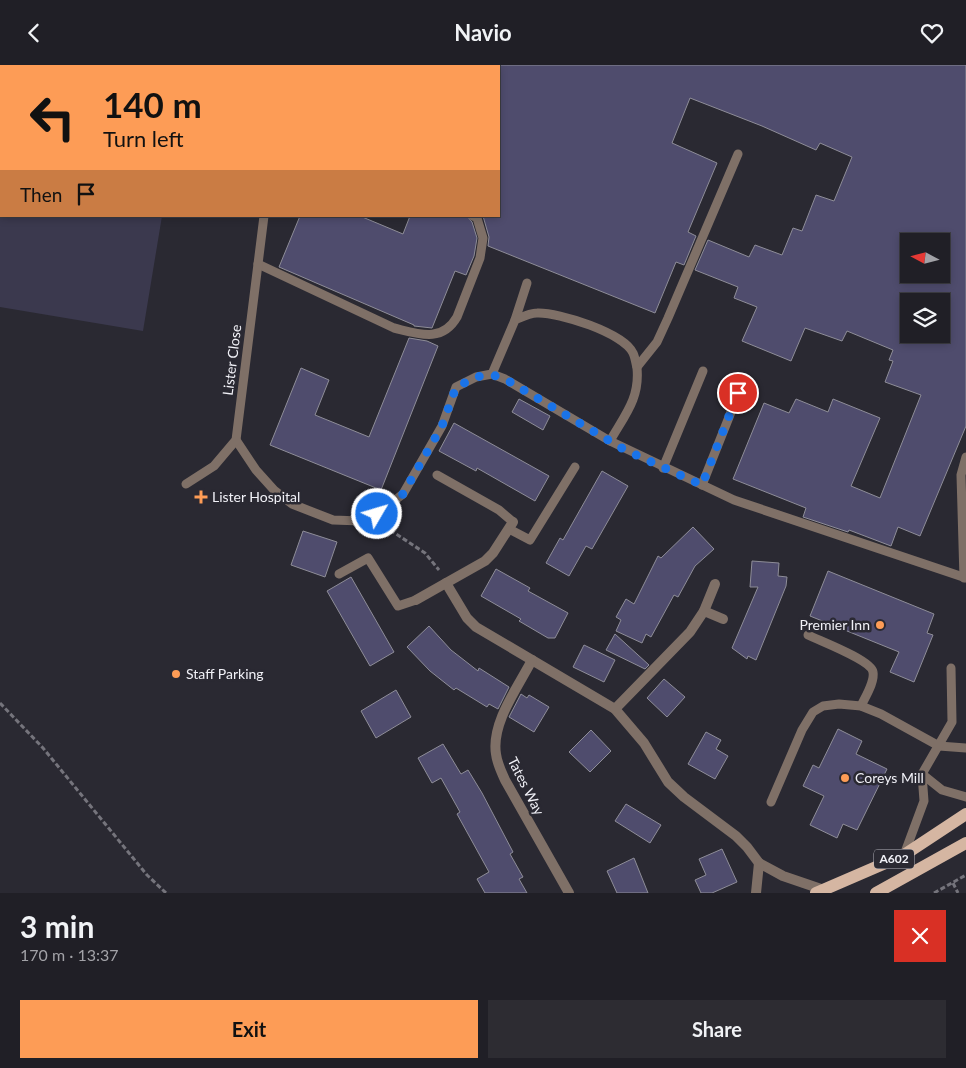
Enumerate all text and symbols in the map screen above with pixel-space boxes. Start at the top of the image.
icon: back [20,19,48,47]
text: Navio [454,19,512,46]
icon: heart [918,19,946,47]
text: 140 m [103,83,202,125]
icon: left [20,85,85,150]
text: Turn left [103,125,184,152]
icon: arrive [72,180,100,208]
text: Then [20,183,62,206]
north arrow [900,233,950,283]
map controls [900,233,950,343]
button: layers [900,293,950,343]
street label: Lister Close [219,323,244,396]
pin [717,372,759,414]
icon: arrive [724,379,752,407]
position arrow [350,487,402,539]
place label: Lister Hospital [212,488,300,505]
marker: Lister Hospital [194,490,208,504]
place label: Premier Inn [799,616,870,633]
marker: Premier Inn [874,619,886,631]
place label: Staff Parking [186,665,264,682]
marker: Staff Parking [170,668,182,680]
street label: Tates Way [505,754,549,818]
place label: Coreys Mill [855,769,924,786]
marker: Coreys Mill [839,772,851,784]
road number: A602 [874,849,914,869]
text: 3 min [20,908,94,944]
button: close [894,910,946,962]
text: 170 m · 13:37 [20,945,119,964]
button: Exit [20,1000,478,1058]
button: Share [488,1000,946,1058]

